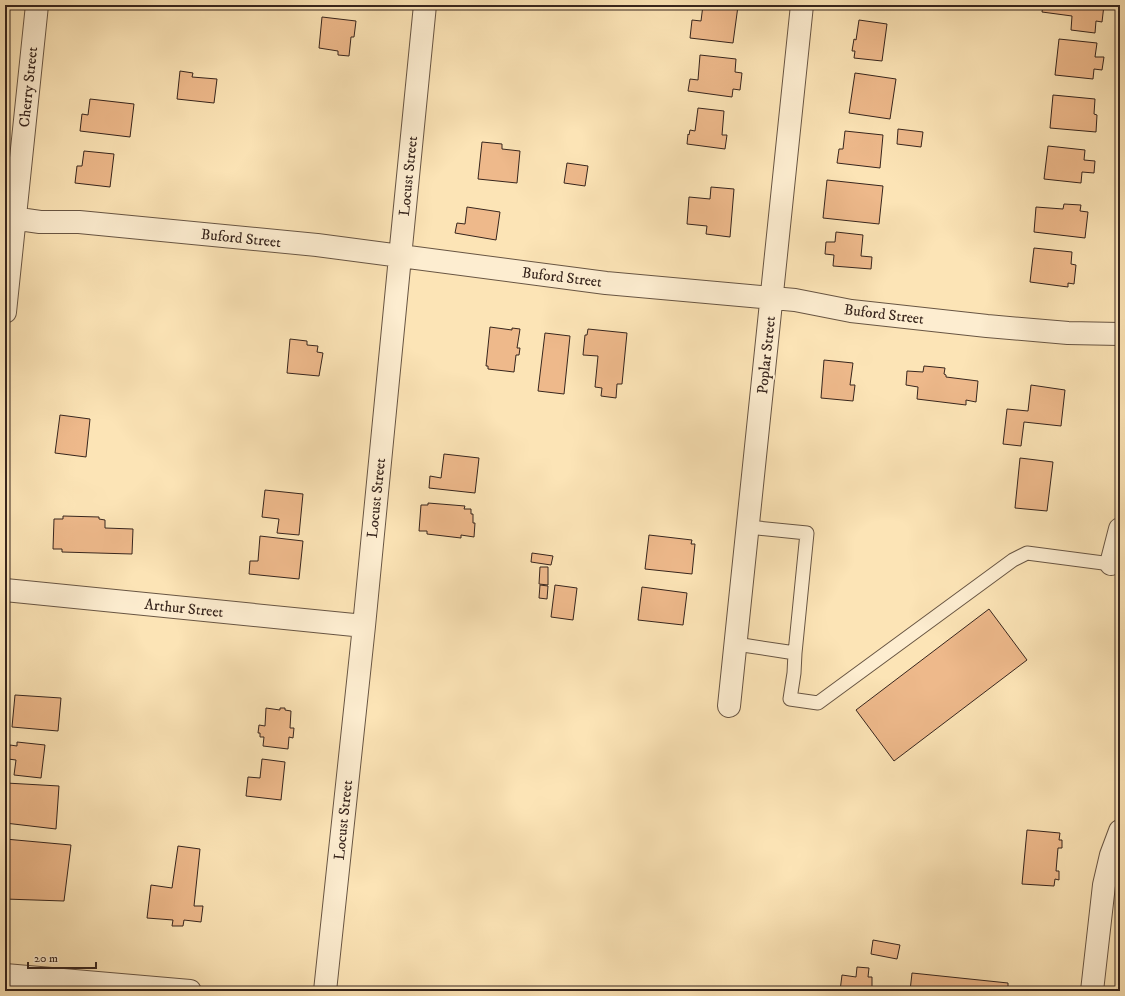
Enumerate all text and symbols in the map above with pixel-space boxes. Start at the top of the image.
street label: Cherry Street [15,46,42,128]
street label: Locust Street [395,135,422,217]
street label: Buford Street [200,225,282,252]
street label: Buford Street [521,263,603,292]
street label: Buford Street [843,300,925,329]
street label: Poplar Street [753,315,780,395]
street label: Locust Street [363,457,390,539]
street label: Arthur Street [144,595,225,622]
street label: Locust Street [330,779,357,861]
scale bar [28,944,96,970]
text: 20 m [34,951,58,966]

